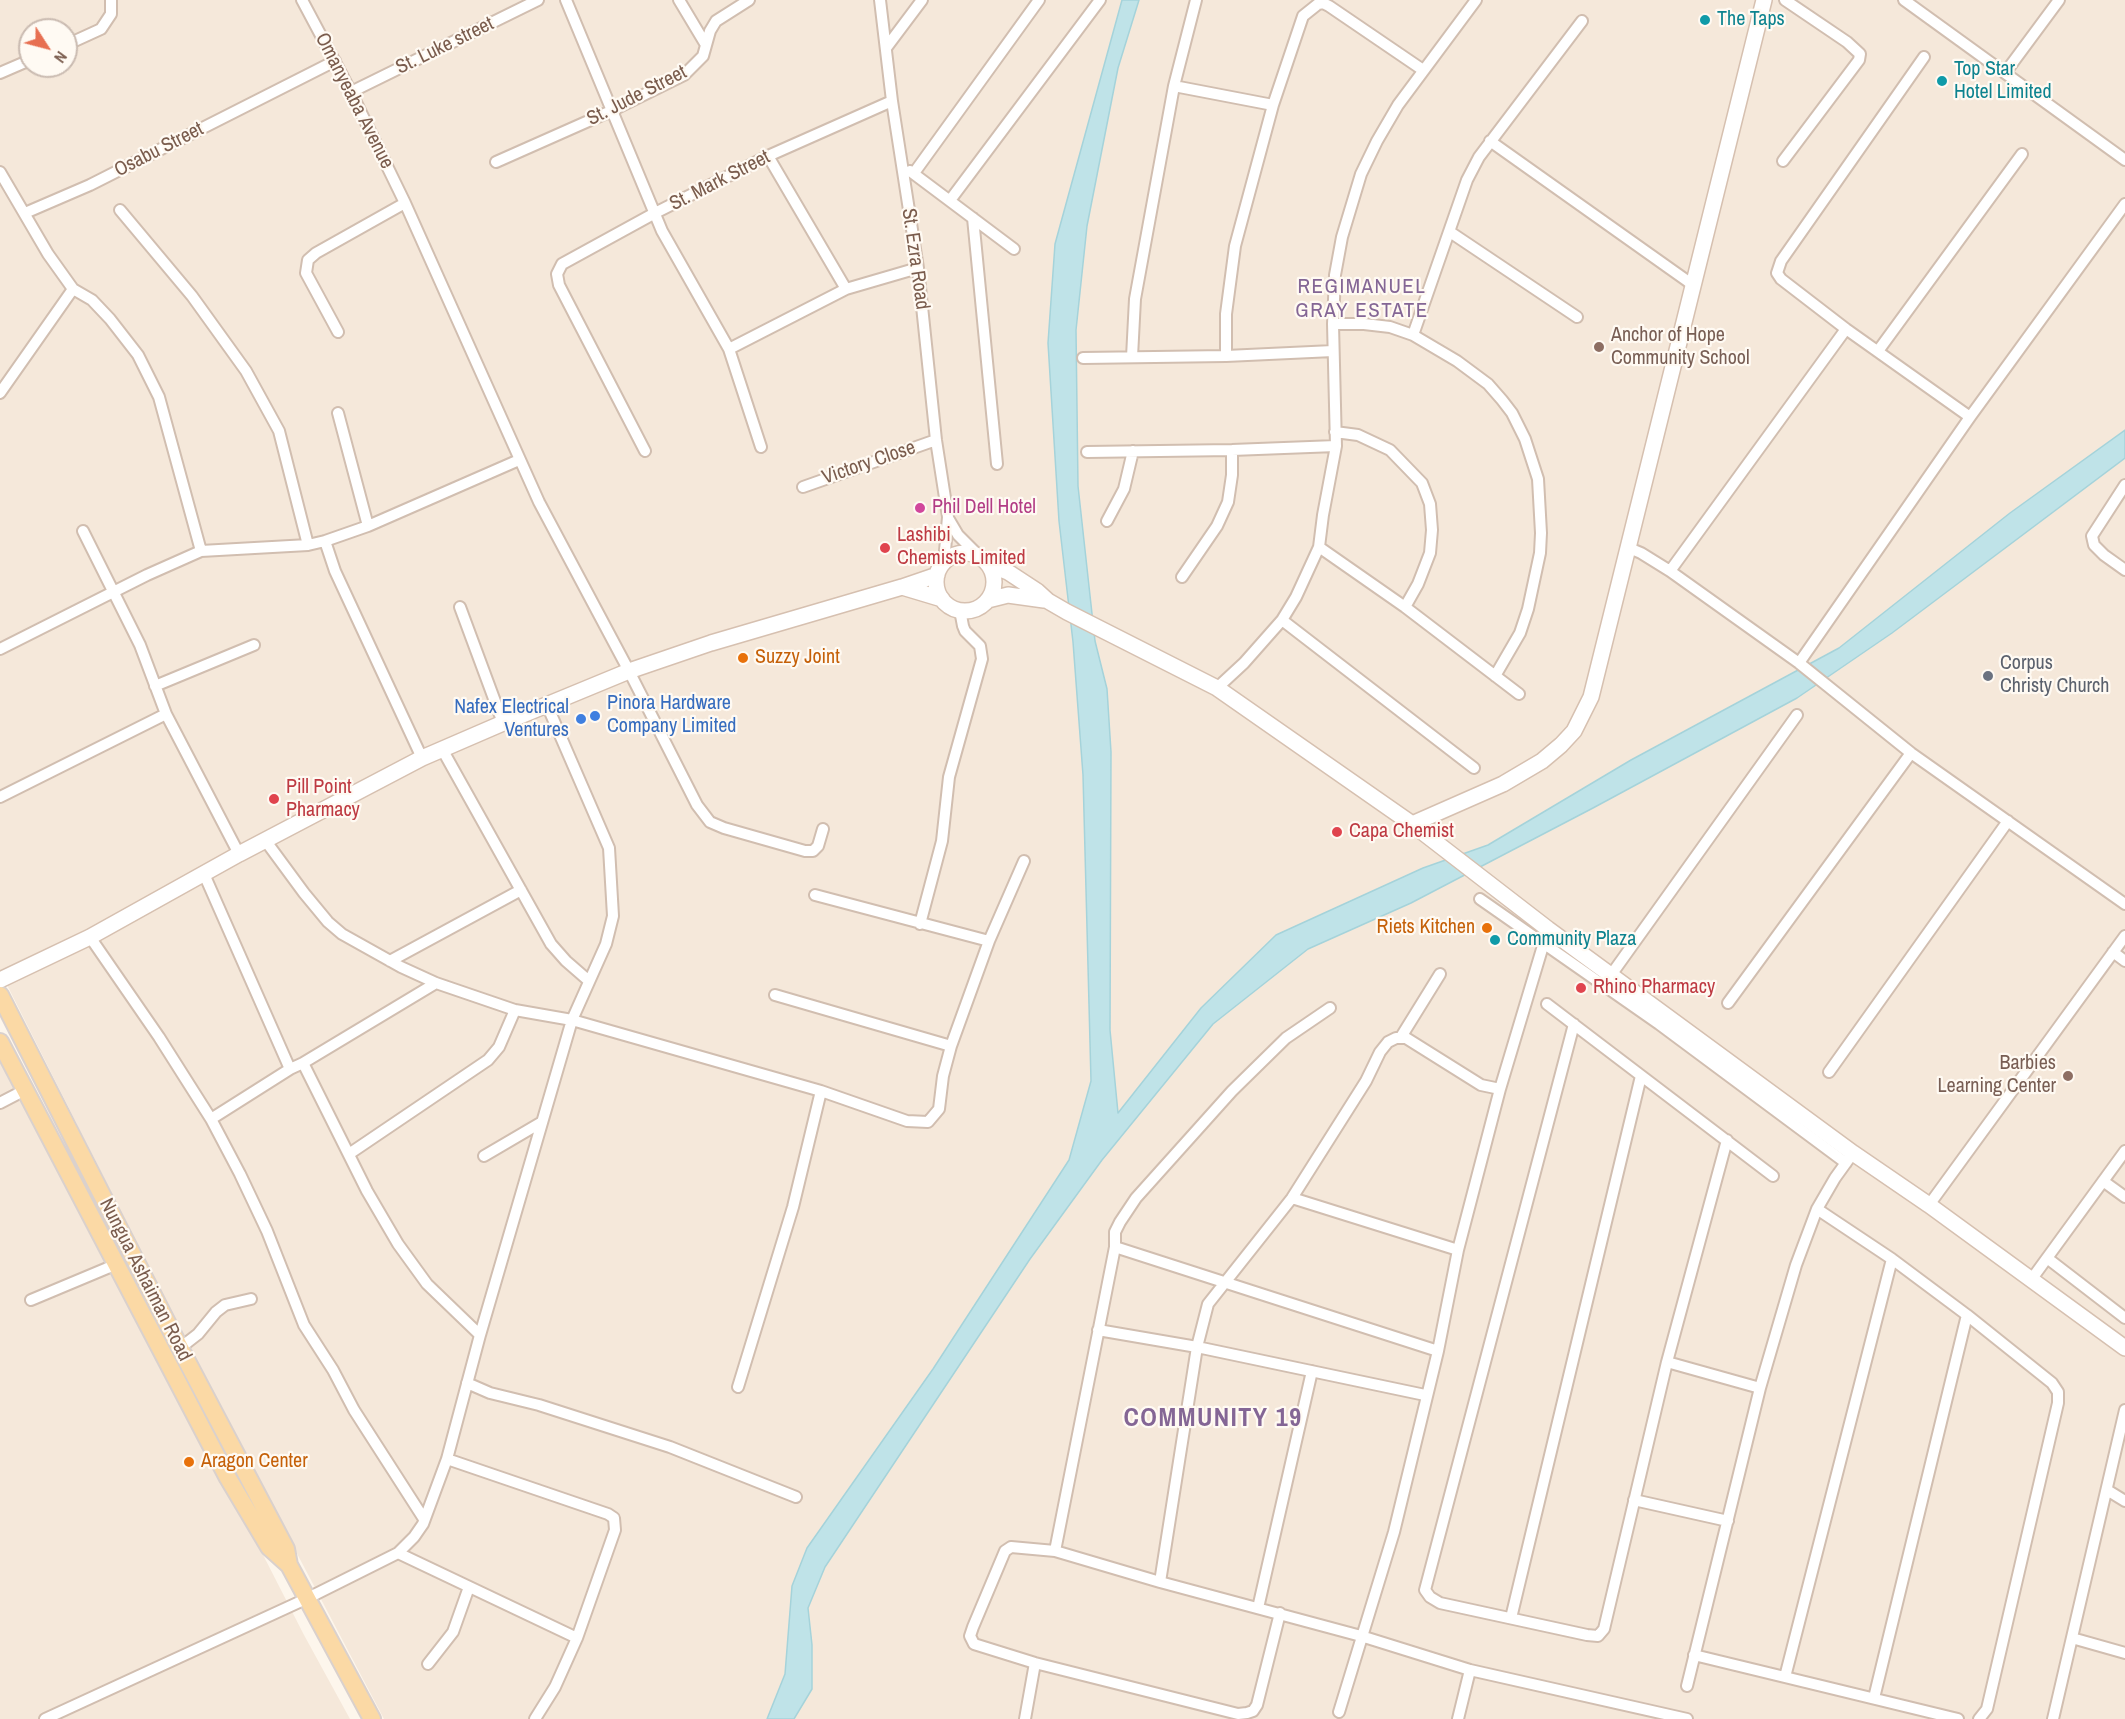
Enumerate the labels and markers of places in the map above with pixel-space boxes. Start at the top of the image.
place label: The Taps [1717,8,1785,32]
marker: The Taps [1698,13,1712,27]
place label: Top Star Hotel Limited [1954,58,2052,105]
marker: Top Star Hotel Limited [1935,74,1949,88]
place label: Anchor of Hope Community School [1611,324,1750,371]
marker: Anchor of Hope Community School [1592,340,1606,354]
place label: Phil Dell Hotel [932,496,1036,520]
marker: Phil Dell Hotel [913,501,927,515]
place label: Lashibi Chemists Limited [897,524,1026,571]
marker: Lashibi Chemists Limited [878,541,892,555]
place label: Suzzy Joint [755,646,840,670]
marker: Suzzy Joint [736,651,750,665]
place label: Corpus Christy Church [2000,652,2109,699]
marker: Corpus Christy Church [1981,669,1995,683]
place label: Pinora Hardware Company Limited [607,692,736,739]
place label: Nafex Electrical Ventures [454,696,569,743]
marker: Pinora Hardware Company Limited [588,709,602,723]
marker: Nafex Electrical Ventures [574,712,588,726]
place label: Pill Point Pharmacy [286,776,360,823]
marker: Pill Point Pharmacy [267,792,281,806]
place label: Capa Chemist [1349,820,1454,844]
marker: Capa Chemist [1330,825,1344,839]
place label: Riets Kitchen [1377,916,1475,940]
marker: Riets Kitchen [1480,921,1494,935]
place label: Community Plaza [1507,928,1636,952]
marker: Community Plaza [1488,933,1502,947]
place label: Rhino Pharmacy [1593,976,1715,1000]
marker: Rhino Pharmacy [1574,981,1588,995]
place label: Barbies Learning Center [1937,1052,2056,1099]
marker: Barbies Learning Center [2061,1069,2075,1083]
place label: Aragon Center [201,1450,308,1474]
marker: Aragon Center [182,1455,196,1469]

